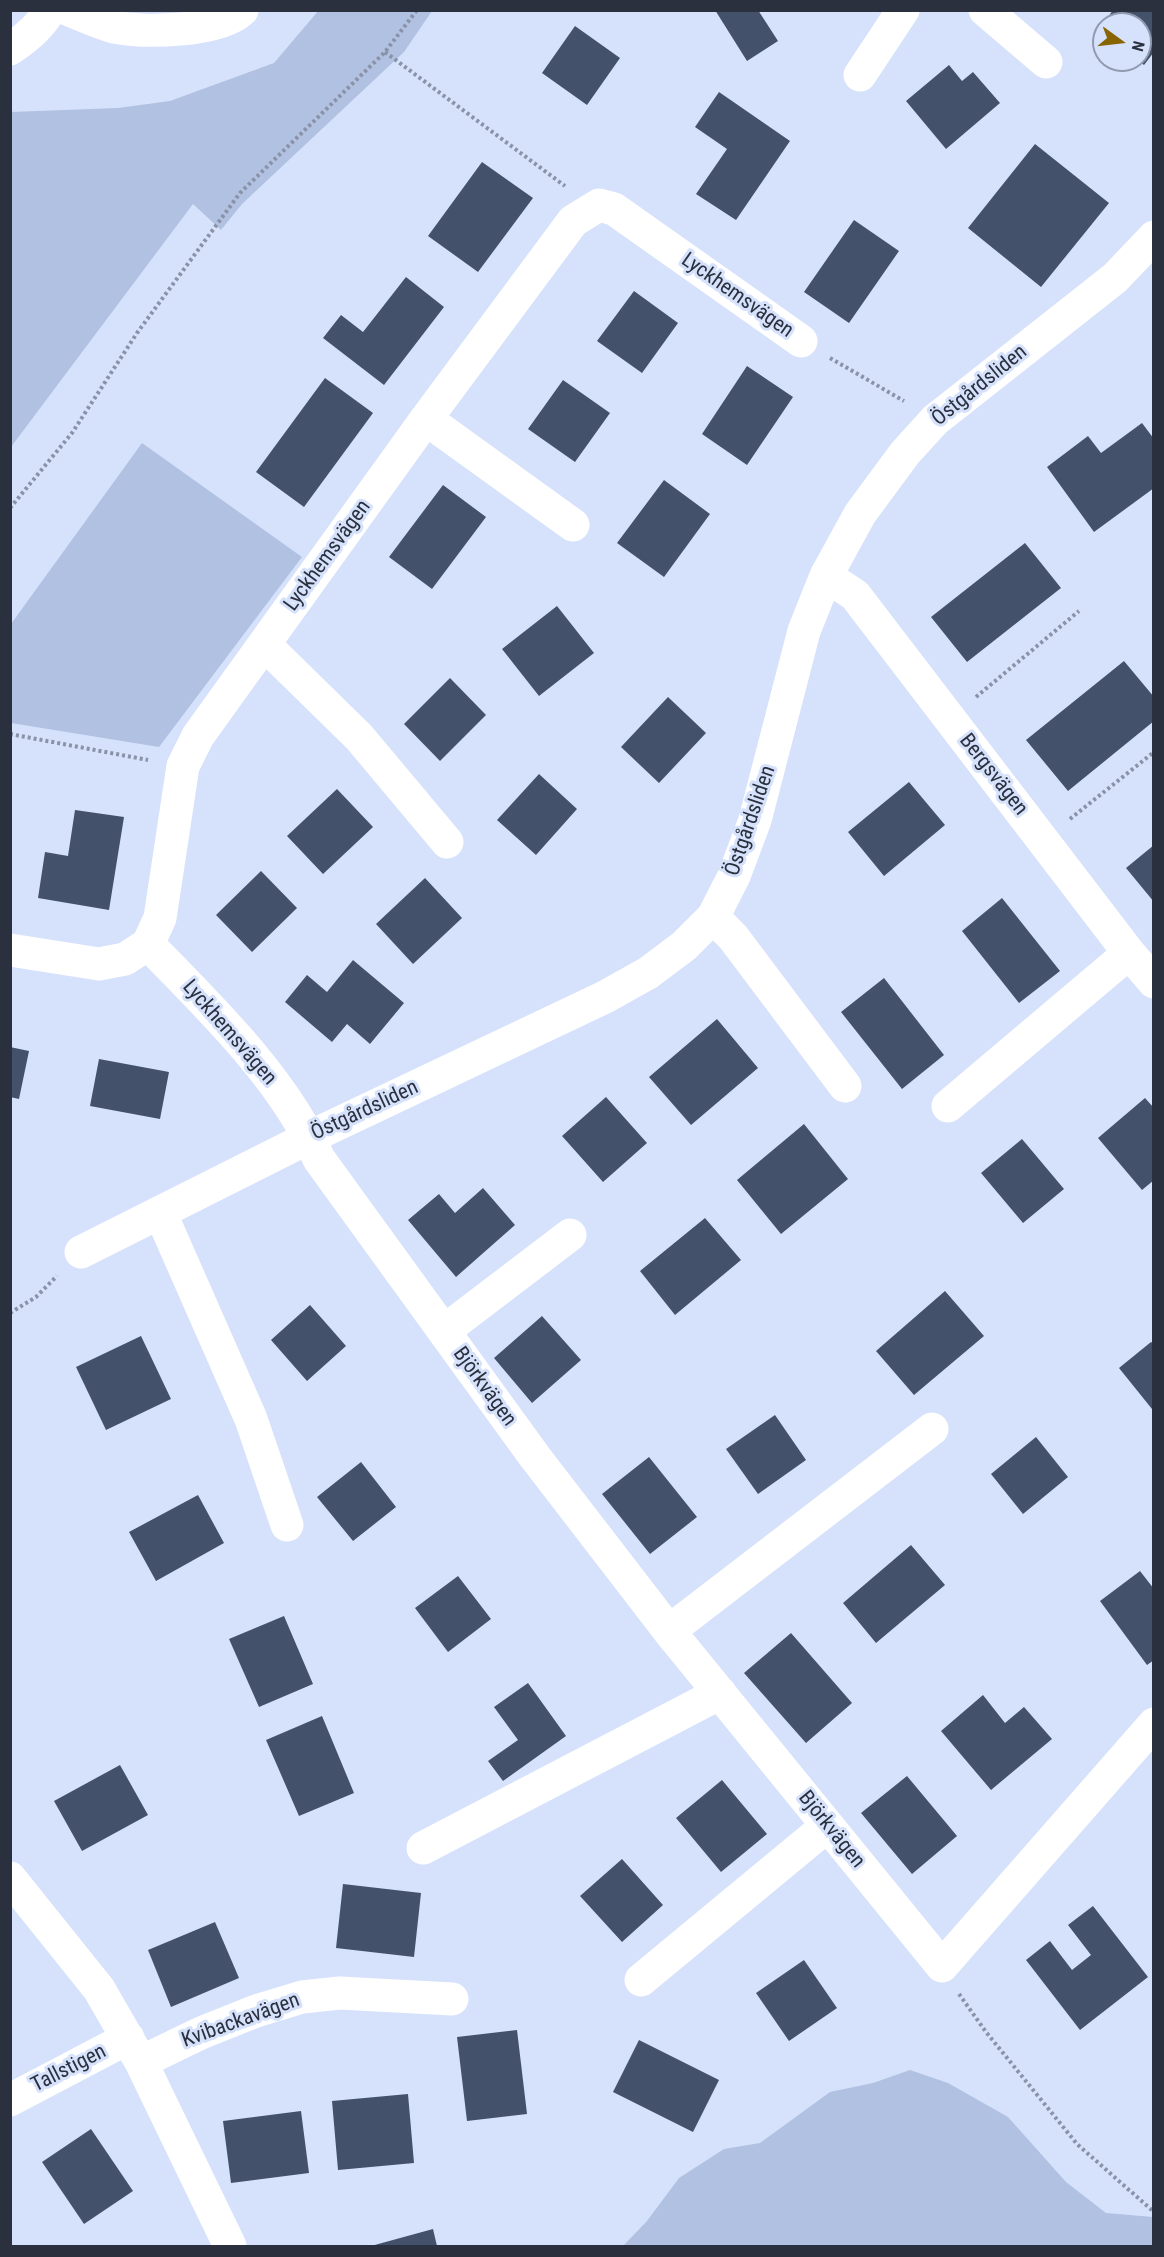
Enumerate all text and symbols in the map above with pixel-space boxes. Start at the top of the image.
north arrow [1092,12,1152,72]
text: N [1127,39,1148,53]
street label: Lyckhemsvägen [676,248,798,344]
street label: Östgårdsliden [927,340,1033,432]
street label: Lyckhemsvägen [279,496,377,616]
street label: Bergsvägen [953,729,1033,821]
street label: Östgårdsliden [720,762,782,880]
street label: Lyckhemsvägen [177,975,281,1091]
street label: Östgårdsliden [308,1075,422,1147]
street label: Björkvägen [447,1342,521,1432]
street label: Björkvägen [792,1786,870,1874]
street label: Kvibackavägen [179,1988,303,2054]
street label: Tallstigen [27,2040,111,2098]

